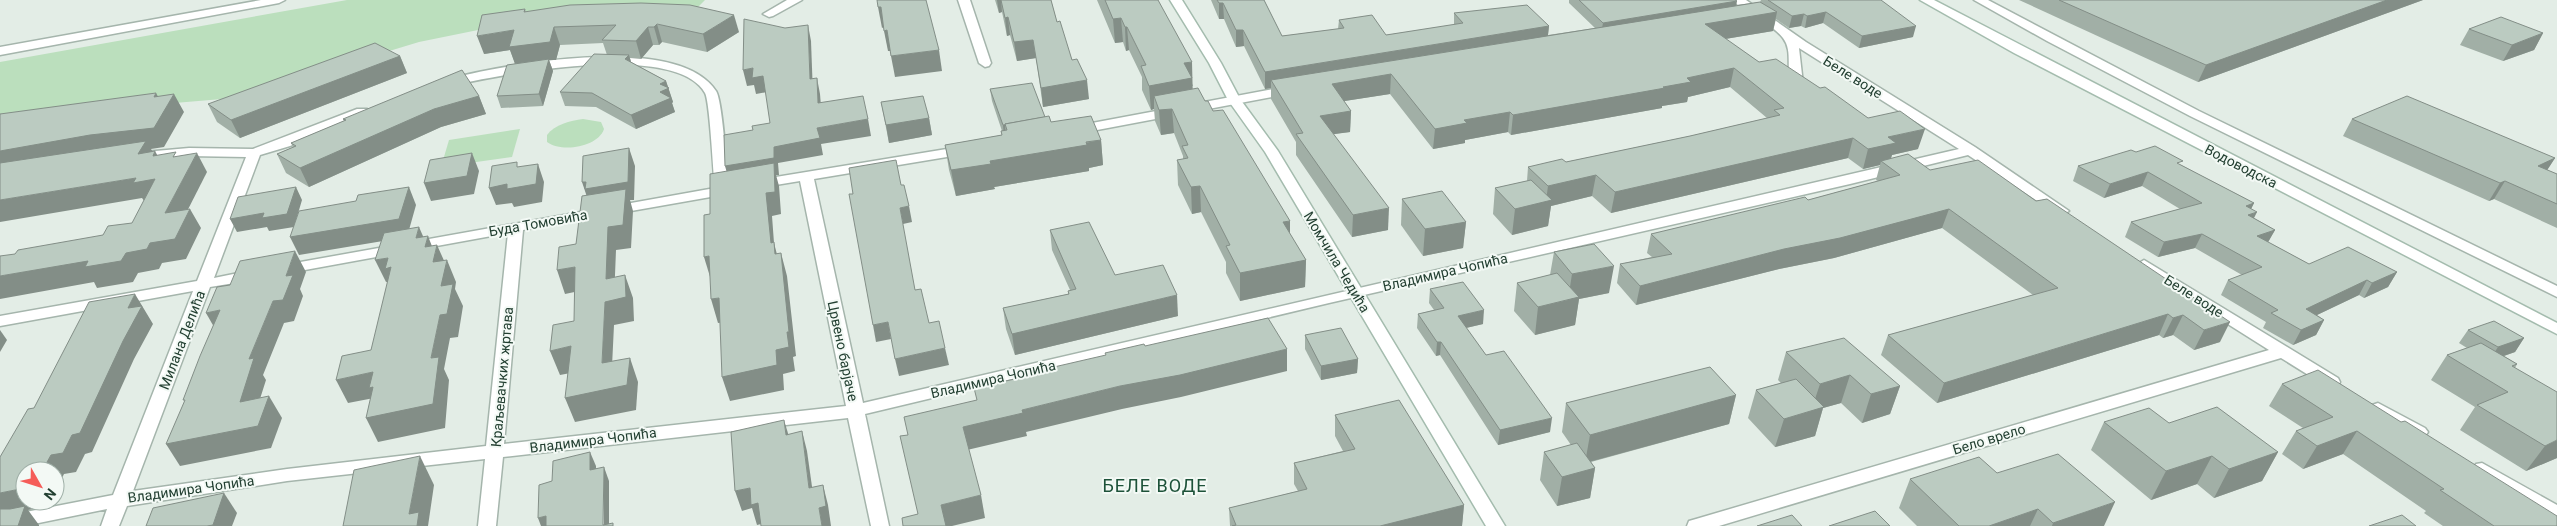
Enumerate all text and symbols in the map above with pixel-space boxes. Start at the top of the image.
street label: Беле воде [1821,53,1885,101]
street label: Водоводска [2202,141,2280,191]
street label: Буда Томовића [487,206,589,240]
street label: Момчила Чедића [1301,209,1373,315]
street label: Владимира Чопића [1381,250,1509,294]
street label: Беле воде [2162,272,2226,320]
street label: Милана Делића [156,288,208,392]
street label: Црвено барјаче [825,299,861,403]
street label: Краљевачких жртава [488,306,516,448]
street label: Владимира Чопића [929,357,1057,401]
street label: Бело врело [1951,420,2027,458]
street label: Владимира Чопића [529,424,657,456]
north arrow [15,461,65,511]
street label: Владимира Чопића [127,472,255,506]
district label: БЕЛЕ ВОДЕ [1102,475,1208,496]
text: N [41,485,59,503]

